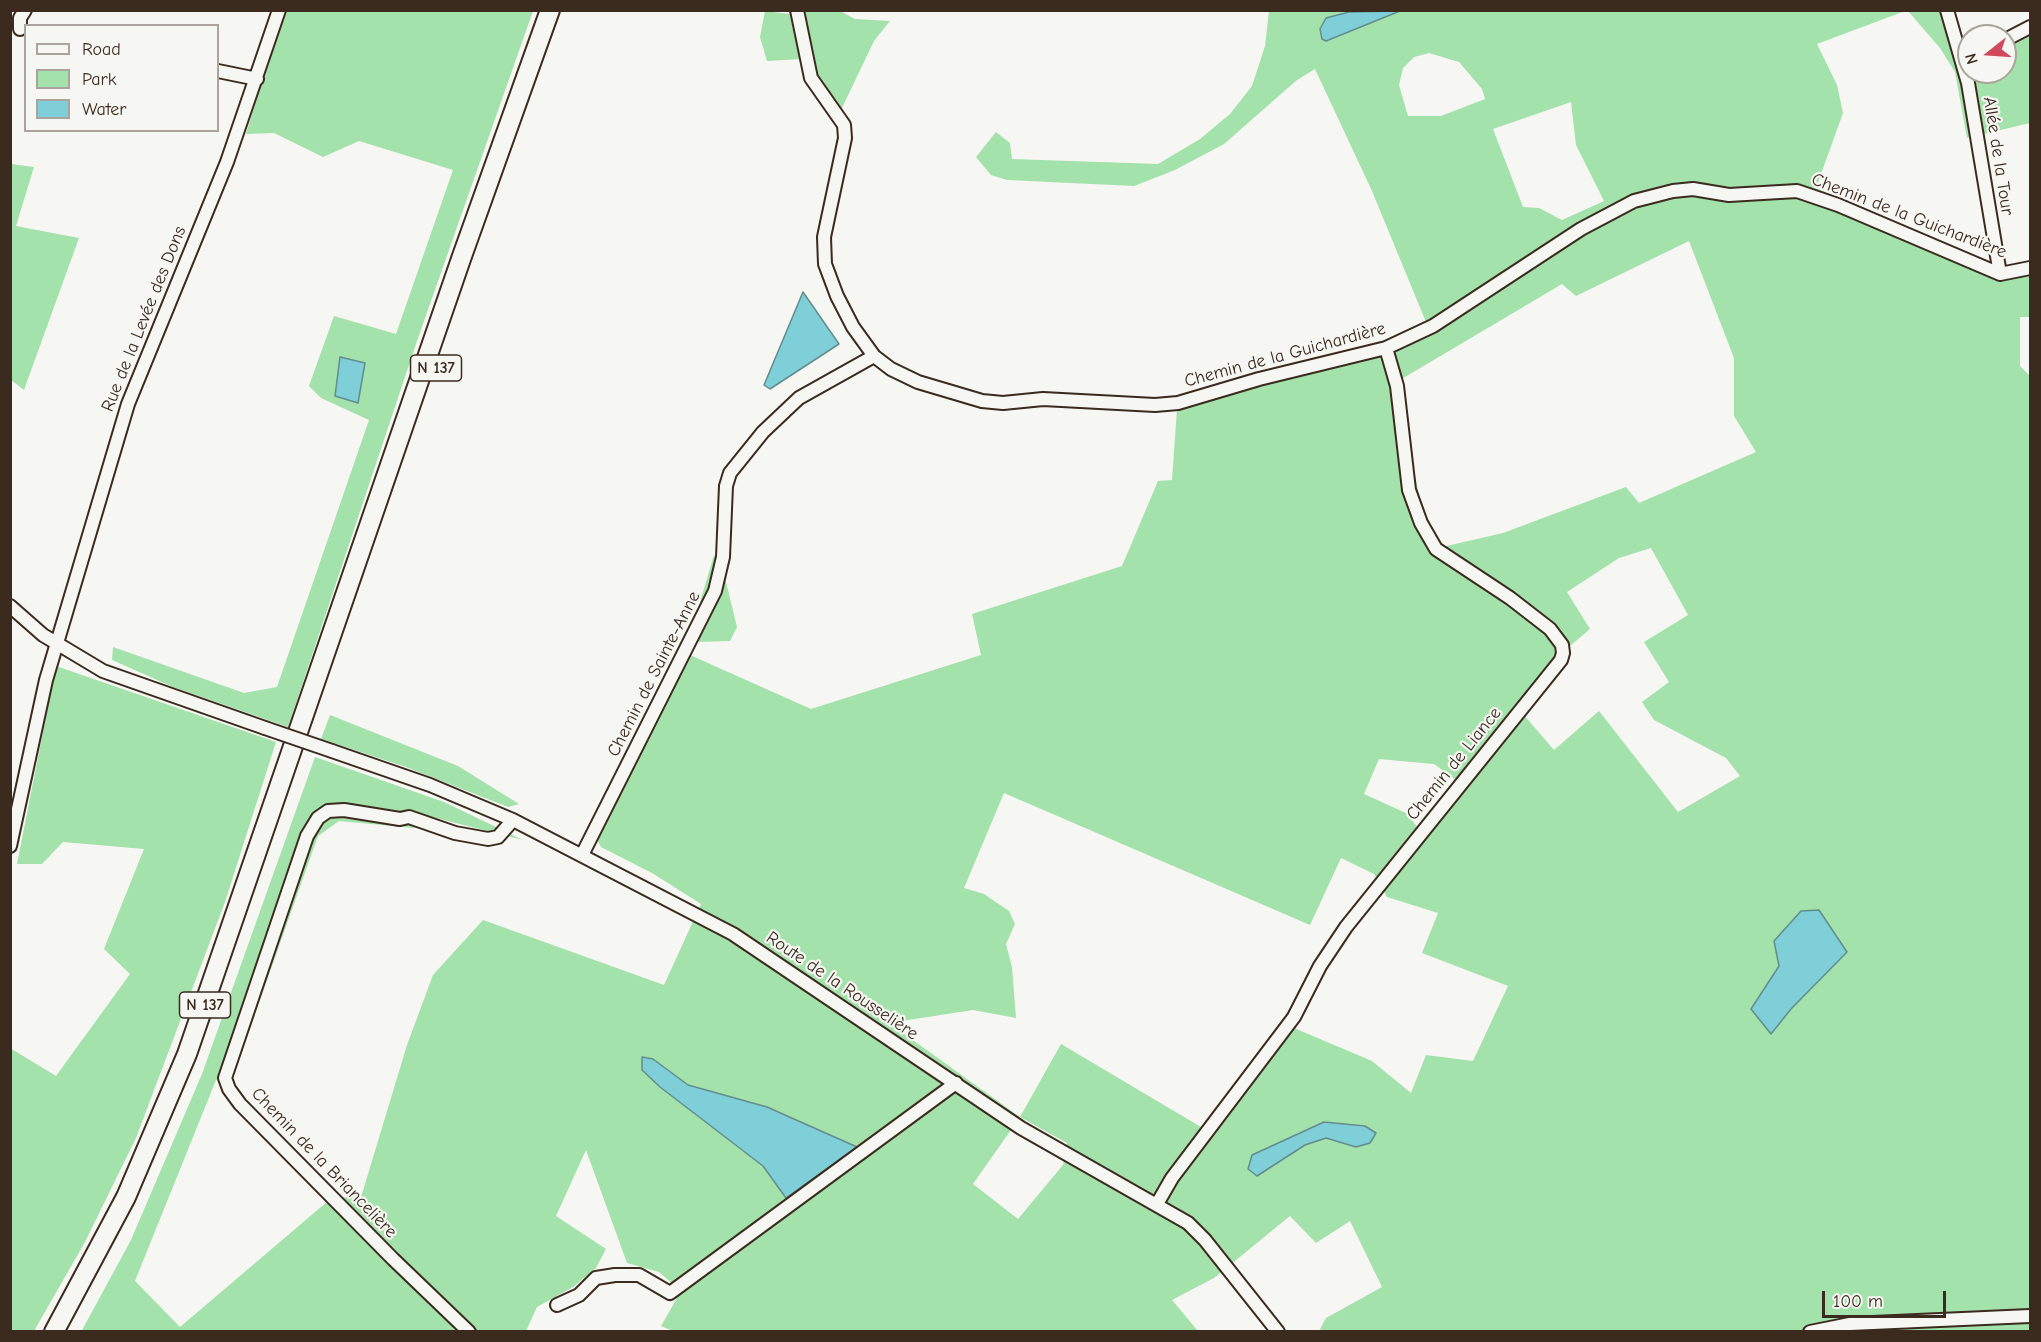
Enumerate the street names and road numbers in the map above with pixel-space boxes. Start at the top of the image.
street label: Allée de la Tour [1978,95,2018,217]
street label: Chemin de la Guichardière [1808,169,2010,263]
street label: Rue de la Levée des Dons [97,223,191,415]
street label: Chemin de la Guichardière [1182,318,1388,392]
road number: N 137 [410,355,462,381]
street label: Chemin de Sainte-Anne [603,588,705,760]
street label: Chemin de Liance [1402,703,1506,825]
street label: Route de la Rousselière [762,927,922,1045]
road number: N 137 [180,992,230,1018]
street label: Chemin de la Briancelière [247,1083,401,1243]

